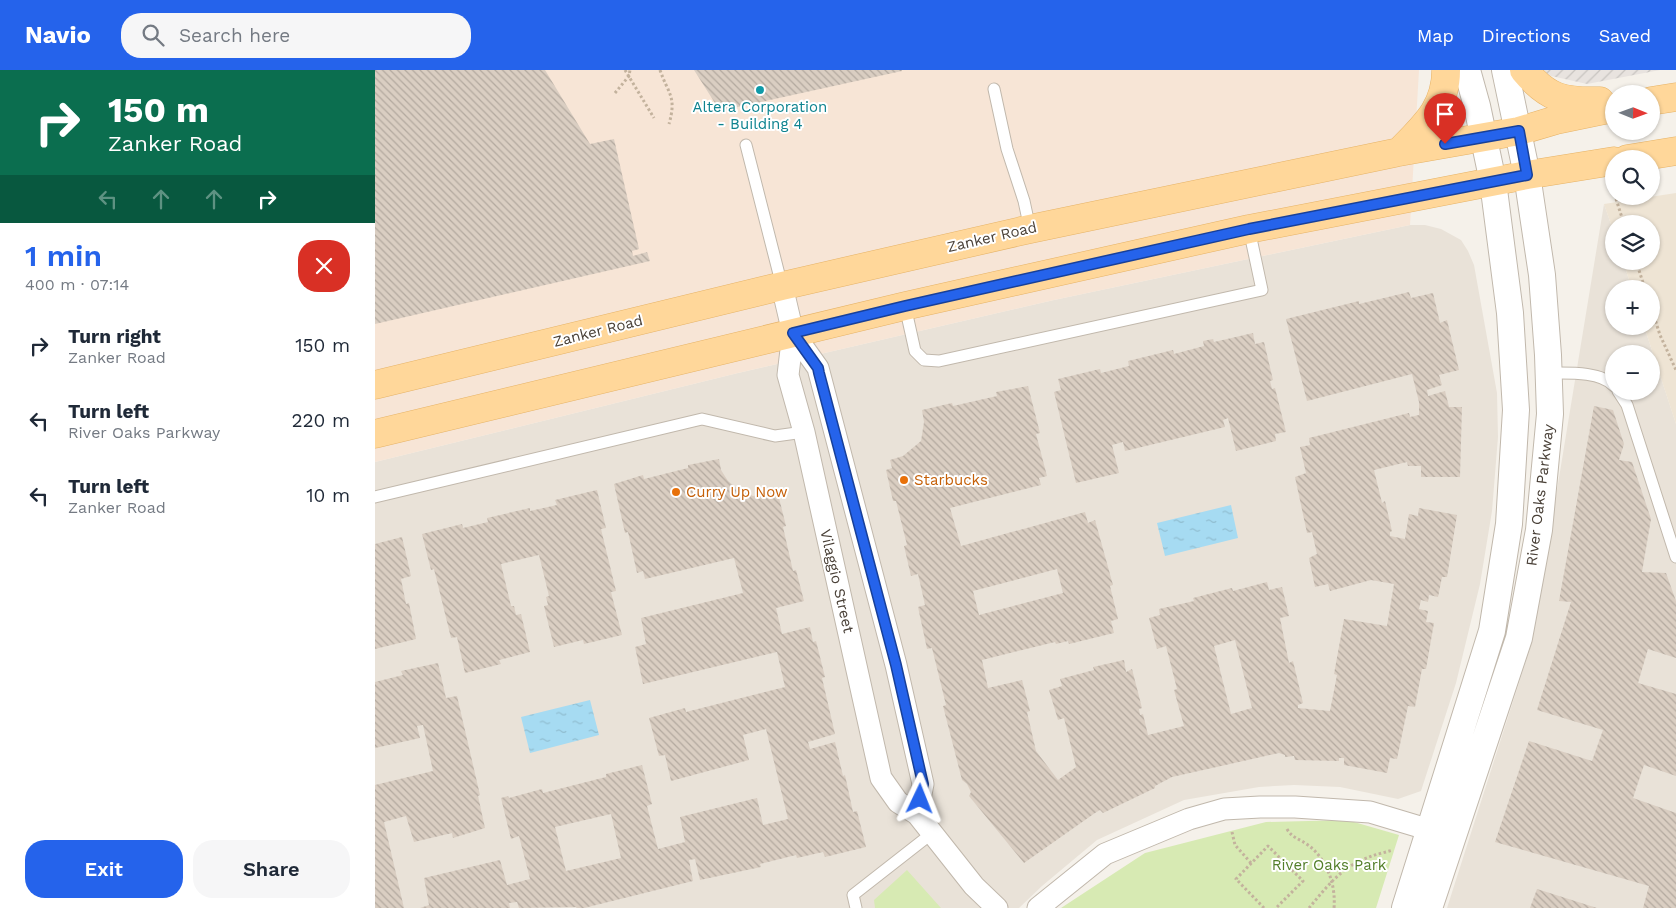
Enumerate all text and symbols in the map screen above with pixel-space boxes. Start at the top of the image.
search box [121,13,471,58]
text: Navio [25,21,91,49]
icon: search [139,21,167,49]
text: Search here [179,24,290,47]
text: Map [1417,25,1454,46]
text: Directions [1482,25,1571,46]
text: Saved [1599,25,1651,46]
marker: Altera Corporation - Building 4 [754,84,766,96]
north arrow [1605,85,1660,140]
map controls [1605,85,1660,400]
text: 150 m [108,89,209,131]
icon: right [25,90,90,155]
pin [1424,93,1466,144]
place label: Altera Corporation - Building 4 [693,98,827,133]
icon: arrive [1431,100,1459,128]
text: Zanker Road [108,131,242,156]
button: search [1605,150,1660,205]
icon: left [94,185,122,213]
icon: ahead [147,185,175,213]
icon: ahead [200,185,228,213]
icon: right [253,185,281,213]
button: layers [1605,215,1660,270]
street label: Zanker Road [945,218,1039,256]
text: 1 min [25,238,102,273]
button: close [298,240,350,292]
text: 400 m · 07:14 [25,275,129,294]
button: + [1605,280,1660,335]
street label: Zanker Road [551,311,645,351]
text: Turn right [68,325,161,348]
icon: right [25,332,53,360]
text: 150 m [295,334,350,357]
button: − [1605,345,1660,400]
text: Zanker Road [68,348,166,367]
text: Turn left [68,400,149,423]
icon: left [25,407,53,435]
text: 220 m [291,409,350,432]
text: River Oaks Parkway [68,423,220,442]
street label: River Oaks Parkway [1522,423,1558,567]
place label: Starbucks [914,471,988,489]
marker: Starbucks [898,474,910,486]
text: Turn left [68,475,149,498]
icon: left [25,482,53,510]
place label: Curry Up Now [686,483,788,501]
text: 10 m [306,484,350,507]
marker: Curry Up Now [670,486,682,498]
text: Zanker Road [68,498,166,517]
street label: Vilaggio Street [816,527,858,635]
position arrow [893,772,945,824]
button: Exit [25,840,183,898]
button: Share [193,840,350,898]
park label: River Oaks Park [1272,856,1387,874]

